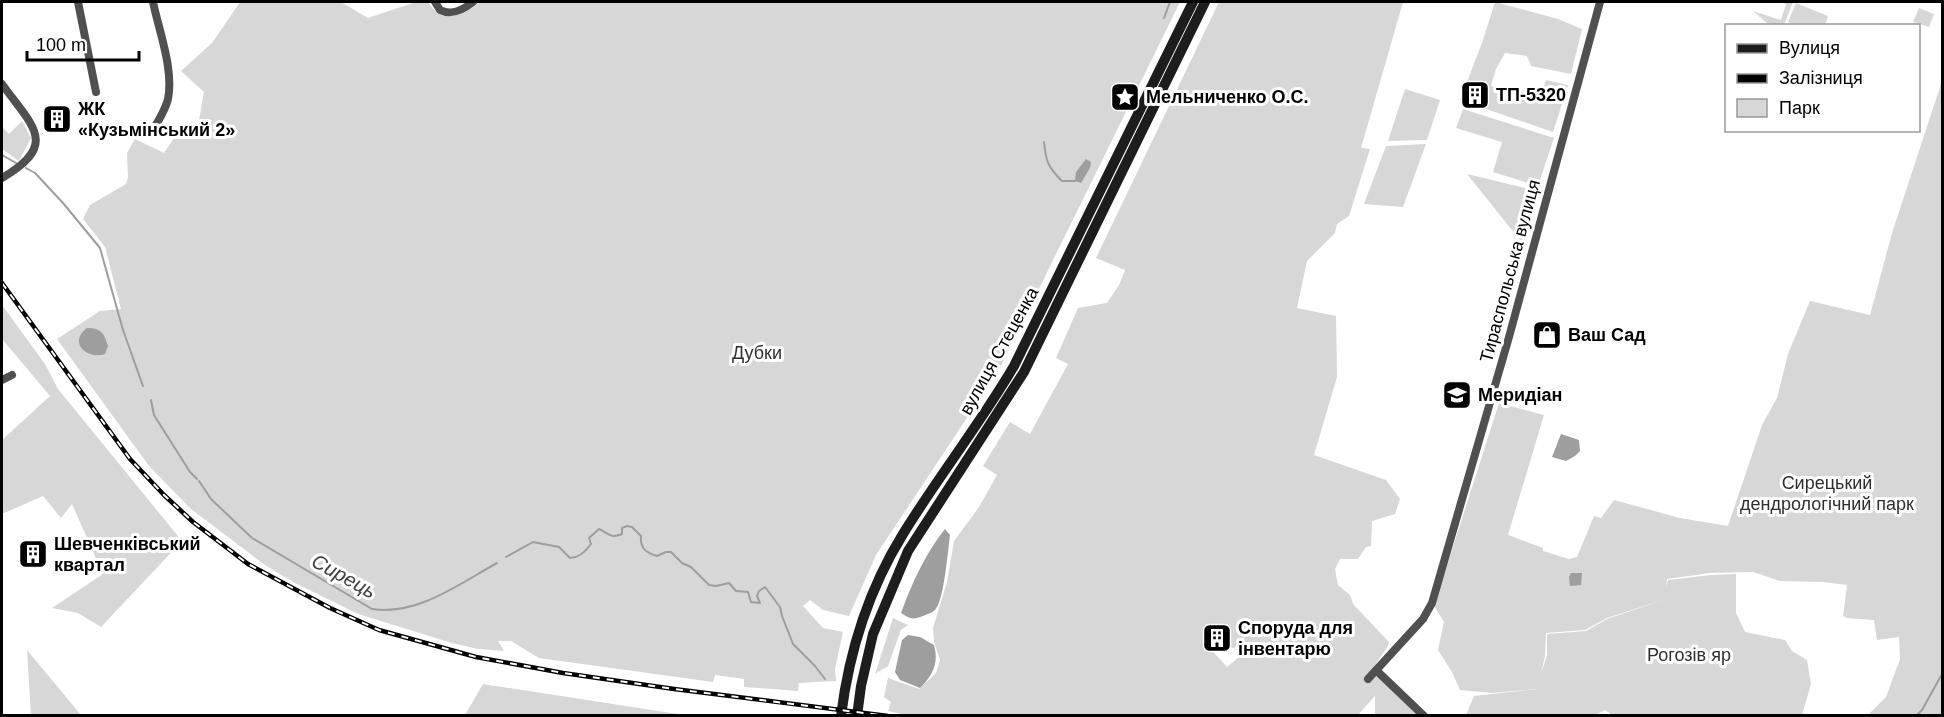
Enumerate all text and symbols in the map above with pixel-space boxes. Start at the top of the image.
scale bar [27,24,140,62]
legend [1725,24,1920,132]
text: 100 m [36,35,86,55]
text: Вулиця [1779,38,1840,58]
text: Залізниця [1779,68,1863,88]
building icon: ТП-5320 [1459,79,1491,111]
place icon: Мельниченко О.С. [1109,81,1141,113]
place label: ТП-5320 [1496,85,1566,105]
place label: Мельниченко О.С. [1146,87,1309,107]
text: Парк [1779,98,1820,118]
place label: ЖК «Кузьмінський 2» [77,99,235,140]
building icon: ЖК «Кузьмінський 2» [41,103,73,135]
street label: Тираспольська вулиця [1476,177,1544,365]
street label: вулиця Стеценка [956,283,1043,418]
shop icon: Ваш Сад [1531,319,1563,351]
place label: Ваш Сад [1568,325,1646,345]
park label: Дубки [732,343,782,363]
school or university icon: Меридіан [1441,379,1473,411]
place label: Меридіан [1478,385,1562,405]
park label: Сирецький дендрологічний парк [1740,473,1914,514]
place label: Шевченківський квартал [54,534,201,575]
building icon: Шевченківський квартал [17,538,49,570]
water label: Сирець [308,549,380,603]
place label: Споруда для інвентарю [1238,618,1353,659]
building icon: Споруда для інвентарю [1201,622,1233,654]
park label: Рогозів яр [1647,645,1731,665]

